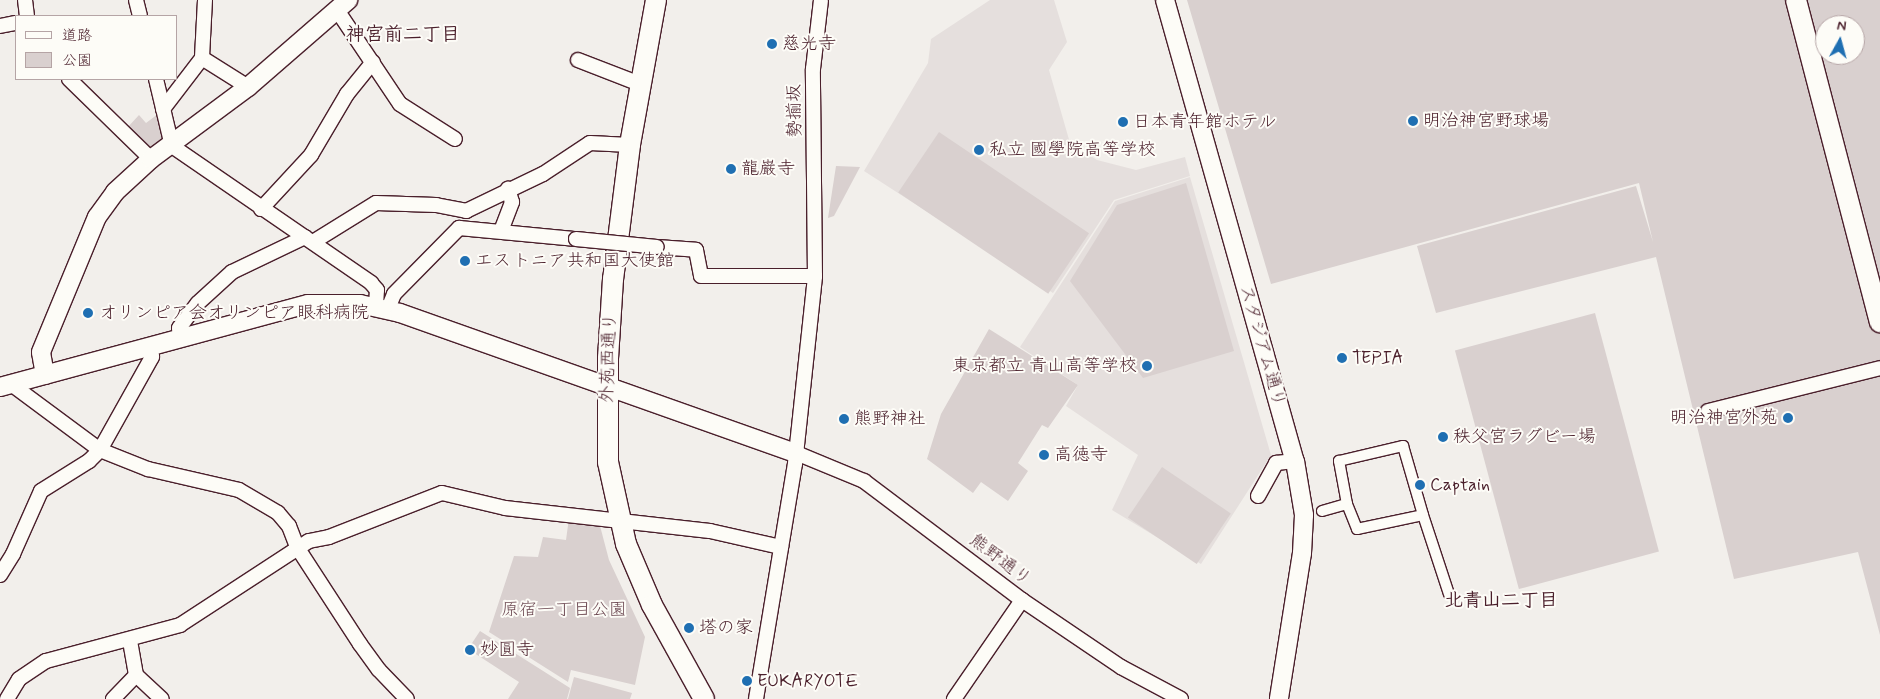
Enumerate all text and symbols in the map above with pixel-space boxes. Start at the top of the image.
legend [15,15,178,80]
north arrow [1815,15,1865,65]
text: N [1836,17,1847,36]
district label: 神宮前二丁目 [346,24,460,46]
text: 道路 [62,26,92,46]
place label: 慈光寺 [782,33,836,55]
marker: 慈光寺 [766,38,778,50]
text: 公園 [62,51,92,71]
street label: 勢揃坂 [784,84,806,138]
place label: 明治神宮野球場 [1423,110,1549,132]
place label: 日本青年館ホテル [1133,111,1277,133]
marker: 明治神宮野球場 [1407,115,1419,127]
marker: 日本青年館ホテル [1117,116,1129,128]
place label: 私立 國學院高等学校 [989,139,1156,161]
marker: 私立 國學院高等学校 [973,144,985,156]
place label: 龍巌寺 [741,158,795,180]
marker: 龍巌寺 [725,163,737,175]
place label: エストニア共和国大使館 [475,250,673,272]
marker: エストニア共和国大使館 [459,255,471,267]
street label: スタジアム通り [1234,282,1290,410]
place label: オリンピア会オリンピア眼科病院 [99,302,369,324]
marker: オリンピア会オリンピア眼科病院 [81,306,95,320]
street label: 外苑西通り [597,313,621,403]
place label: TEPIA [1352,347,1404,369]
marker: TEPIA [1336,352,1348,364]
place label: 東京都立 青山高等学校 [952,355,1137,377]
marker: 東京都立 青山高等学校 [1141,360,1153,372]
place label: 明治神宮外苑 [1670,407,1778,429]
place label: 熊野神社 [854,408,926,430]
marker: 明治神宮外苑 [1782,412,1794,424]
marker: 熊野神社 [838,413,850,425]
place label: 秩父宮ラグビー場 [1453,426,1596,448]
marker: 秩父宮ラグビー場 [1437,431,1449,443]
place label: 高徳寺 [1054,444,1108,466]
marker: 高徳寺 [1038,449,1050,461]
place label: Captain [1430,474,1490,496]
marker: Captain [1414,479,1426,491]
street label: 熊野通り [965,530,1035,590]
district label: 北青山二丁目 [1444,590,1558,612]
park label: 原宿一丁目公園 [501,599,627,621]
place label: 塔の家 [699,617,753,639]
marker: 塔の家 [683,622,695,634]
place label: 妙圓寺 [480,639,534,661]
marker: 妙圓寺 [464,644,476,656]
place label: EUKARYOTE [757,670,858,692]
marker: EUKARYOTE [741,675,753,687]

